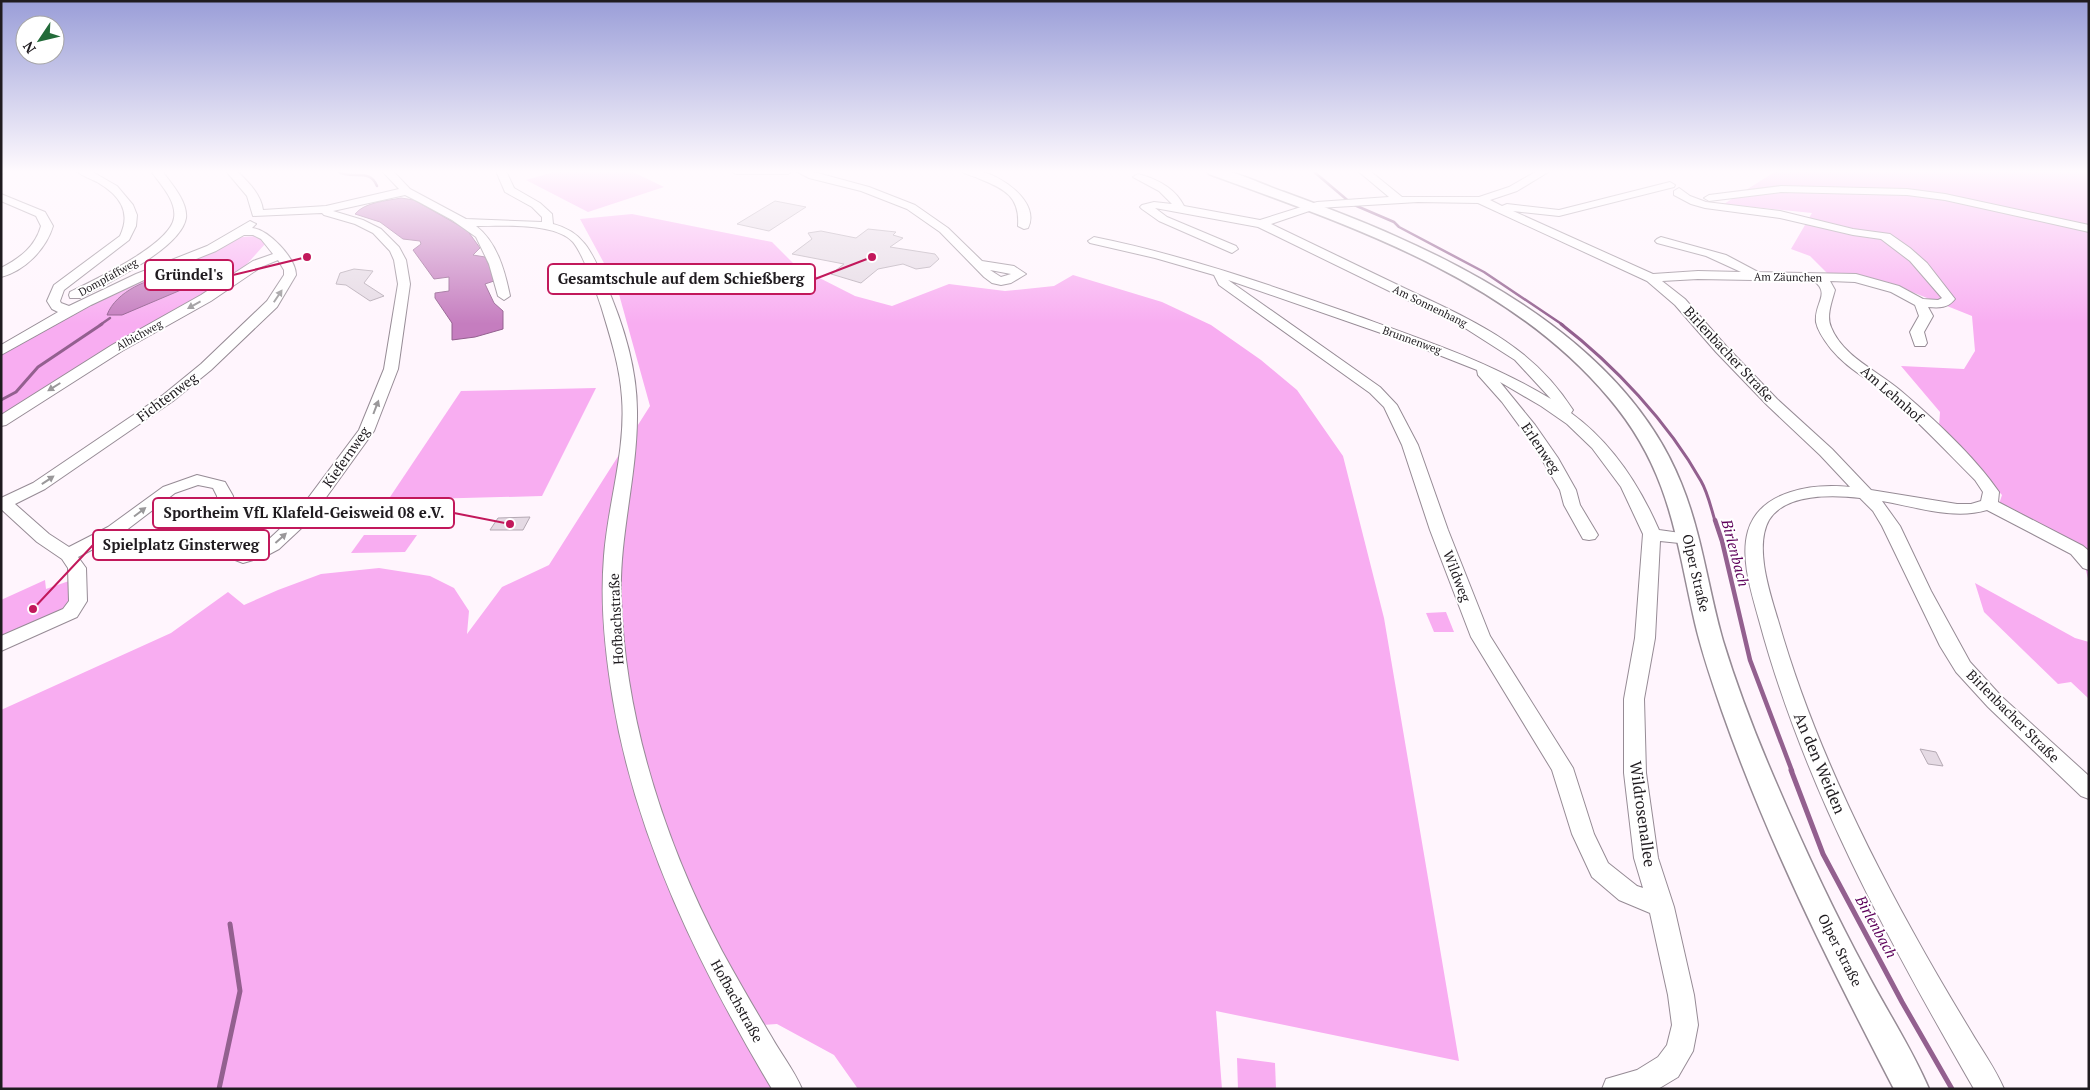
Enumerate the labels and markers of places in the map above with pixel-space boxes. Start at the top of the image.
callout: Gründel's [145,260,233,290]
callout: Gesamtschule auf dem Schießberg [548,264,815,294]
callout: Sportheim VfL Klafeld-Geisweid 08 e.V. [153,498,454,528]
callout: Spielplatz Ginsterweg [93,530,269,560]

